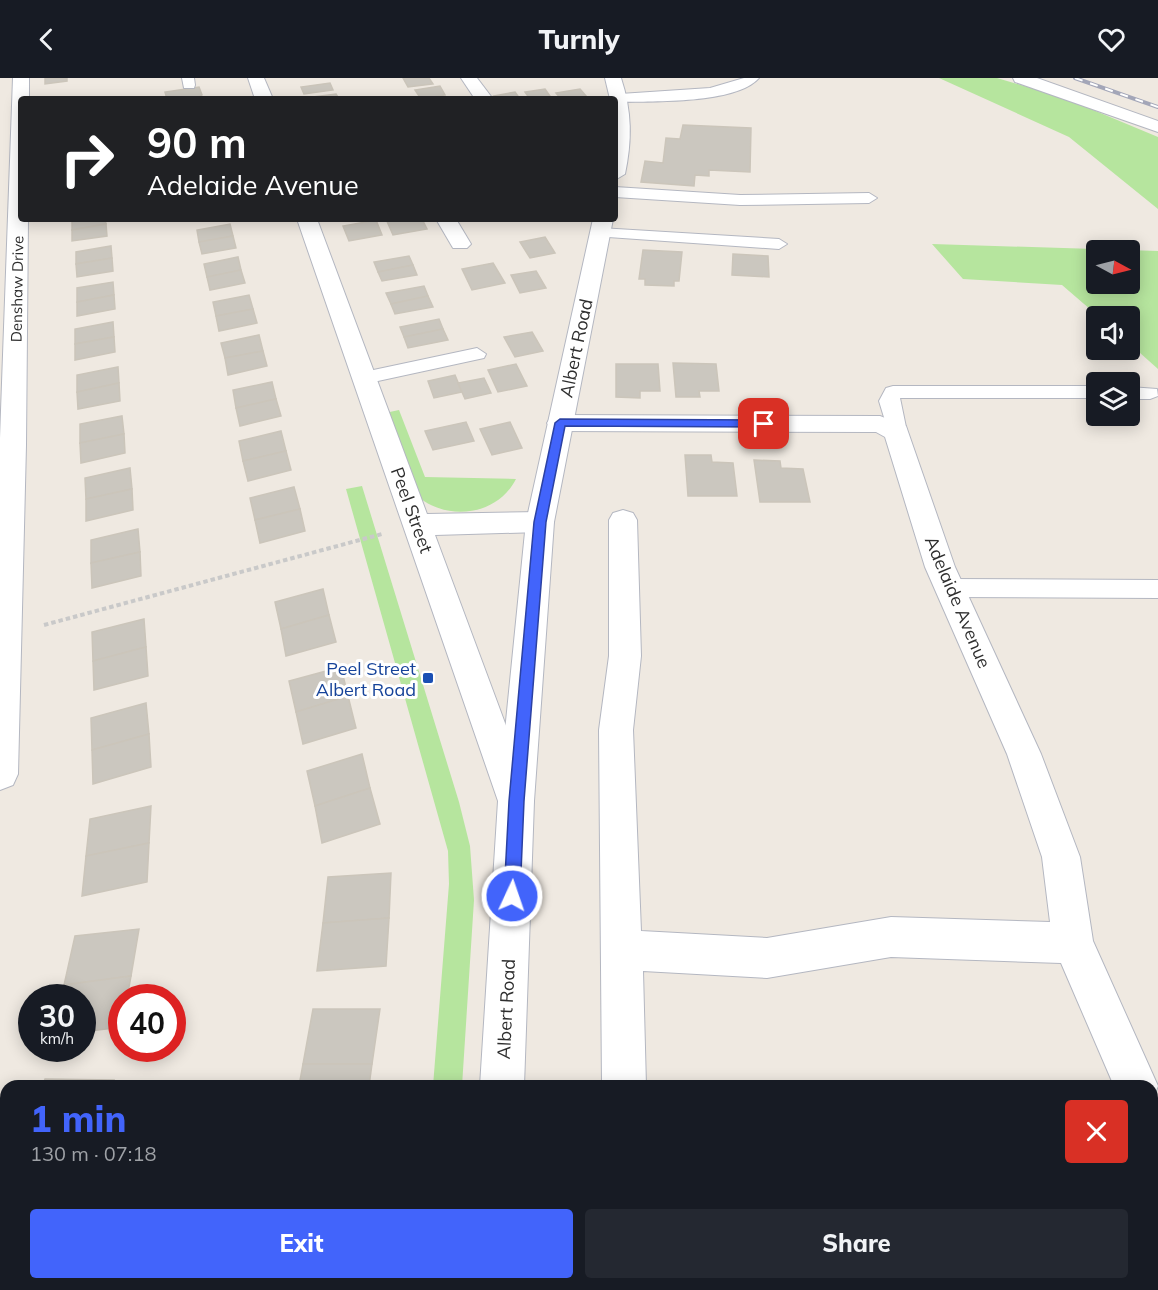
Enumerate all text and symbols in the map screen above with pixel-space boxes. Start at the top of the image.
text: Turnly [538,22,620,56]
icon: back [30,23,63,56]
icon: heart [1095,23,1128,56]
text: 90 m [147,116,247,169]
icon: right [48,120,126,198]
text: Adelaide Avenue [147,168,359,202]
street label: Denshaw Drive [7,236,27,342]
north arrow [1086,240,1140,294]
map controls [1086,240,1140,426]
street label: Albert Road [554,297,598,399]
button: sound [1086,306,1140,360]
button: layers [1086,372,1140,426]
pin [738,398,789,449]
icon: arrive [747,407,780,440]
street label: Peel Street [386,464,438,556]
street label: Adelaide Avenue [920,533,996,671]
place label: Peel Street Albert Road [316,657,416,701]
marker: Peel Street Albert Road [421,671,435,685]
position arrow [480,864,544,928]
street label: Albert Road [492,958,520,1060]
speed limit sign: 40 [108,984,186,1062]
text: 30 [39,997,75,1035]
text: km/h [40,1029,74,1048]
text: 1 min [30,1096,126,1141]
button: close [1065,1100,1128,1163]
text: 130 m · 07:18 [30,1141,156,1166]
button: Exit [30,1209,573,1278]
button: Share [585,1209,1128,1278]

